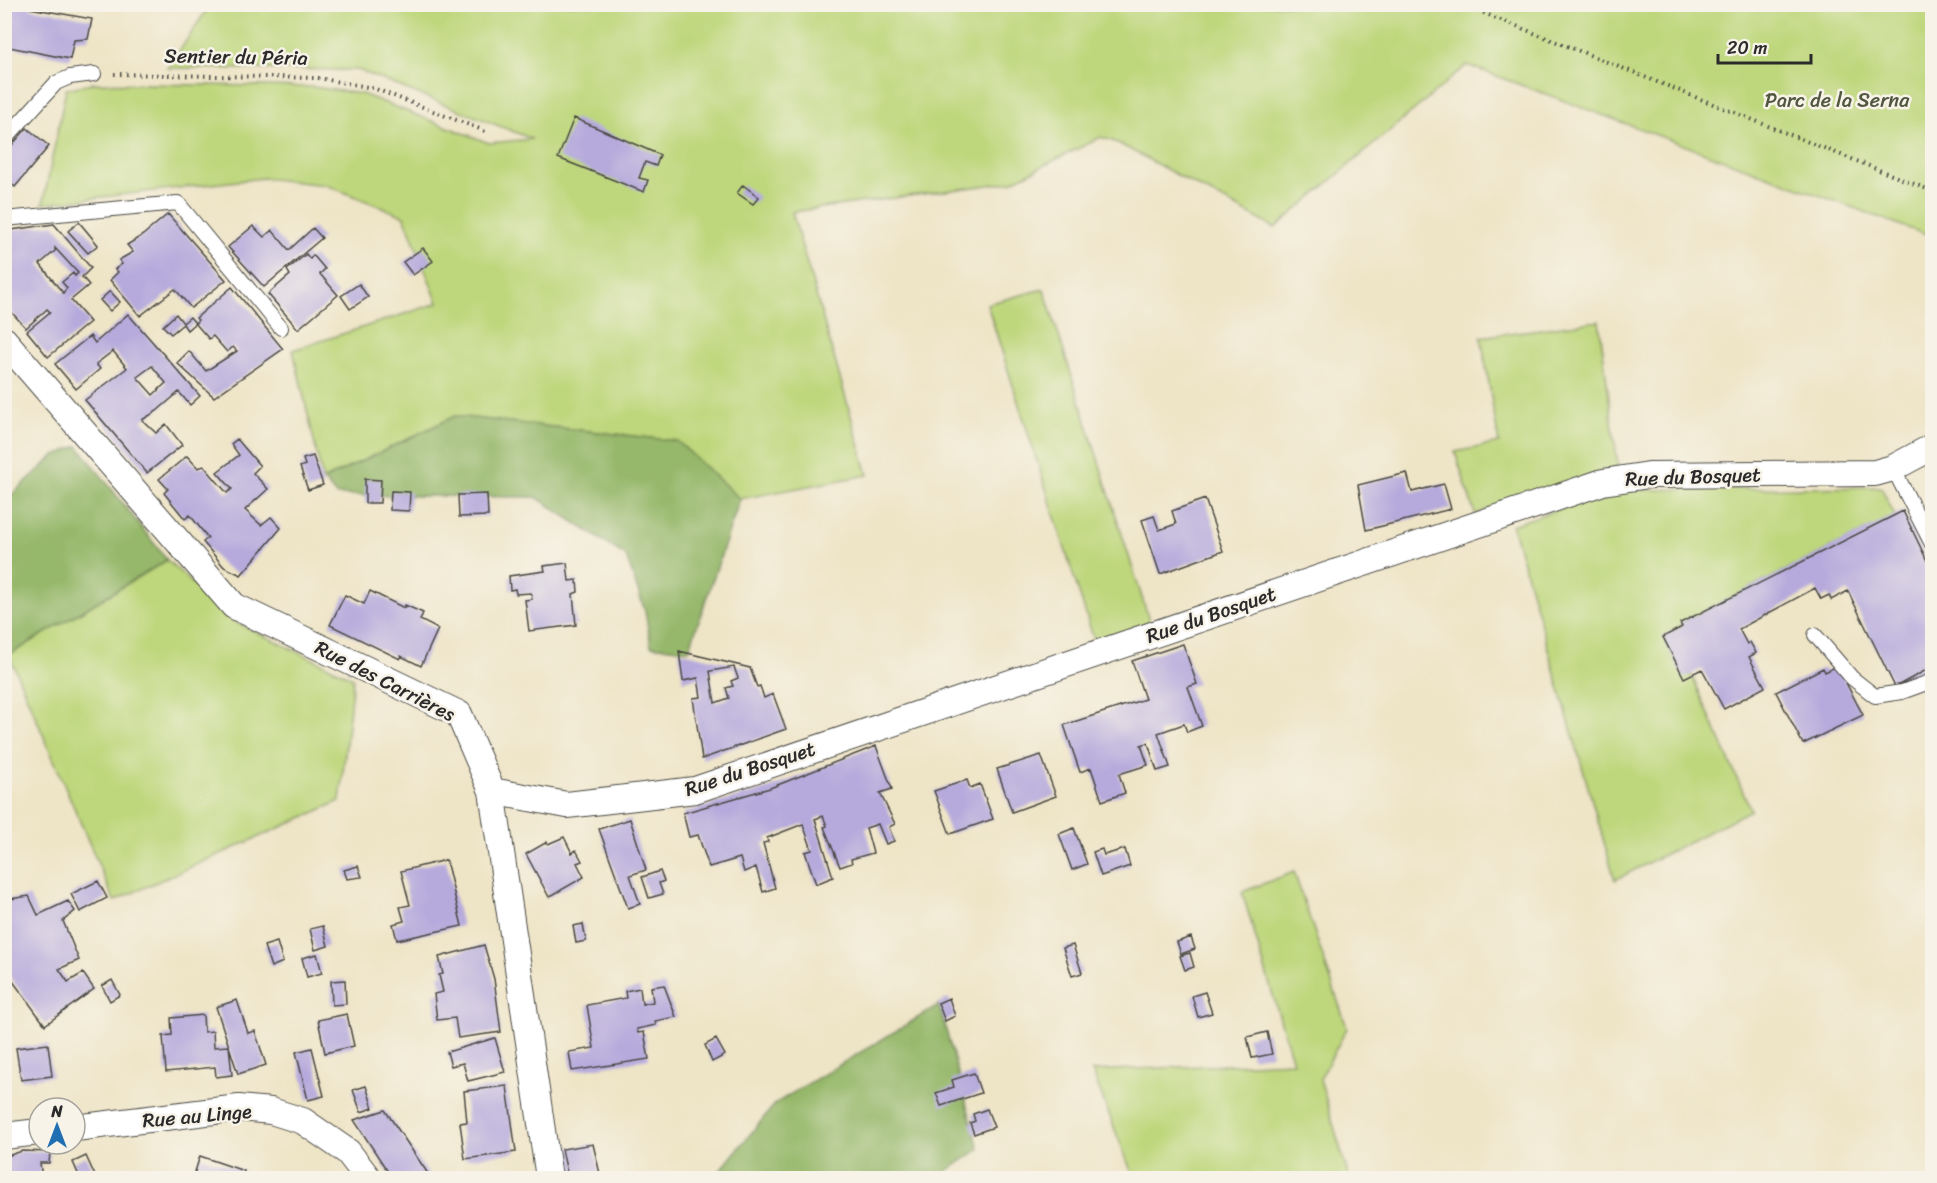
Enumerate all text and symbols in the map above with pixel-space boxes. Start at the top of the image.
scale bar [1718,27,1811,65]
text: 20 m [1727,32,1767,64]
street label: Sentier du Péria [164,38,308,76]
park label: Parc de la Serna [1765,83,1910,118]
street label: Rue du Bosquet [1625,457,1762,497]
street label: Rue du Bosquet [1141,576,1281,654]
street label: Rue des Carrières [309,631,462,732]
street label: Rue du Bosquet [680,731,820,807]
street label: Rue au Linge [141,1094,253,1138]
north arrow [27,1096,87,1156]
text: N [50,1097,63,1126]

